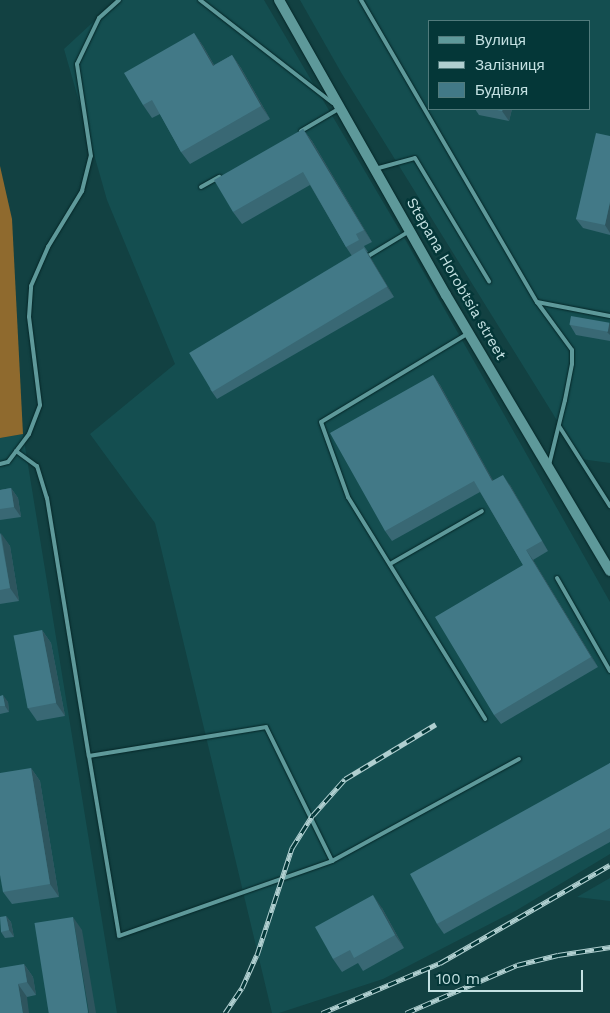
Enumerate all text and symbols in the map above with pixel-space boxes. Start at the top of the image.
legend [428,20,590,110]
text: Вулиця [475,31,526,49]
text: Залізниця [475,56,545,74]
text: Будівля [475,81,528,99]
street label: Stepana Horobtsia street [402,195,510,363]
scale bar [430,960,585,992]
text: 100 m [436,970,480,988]

